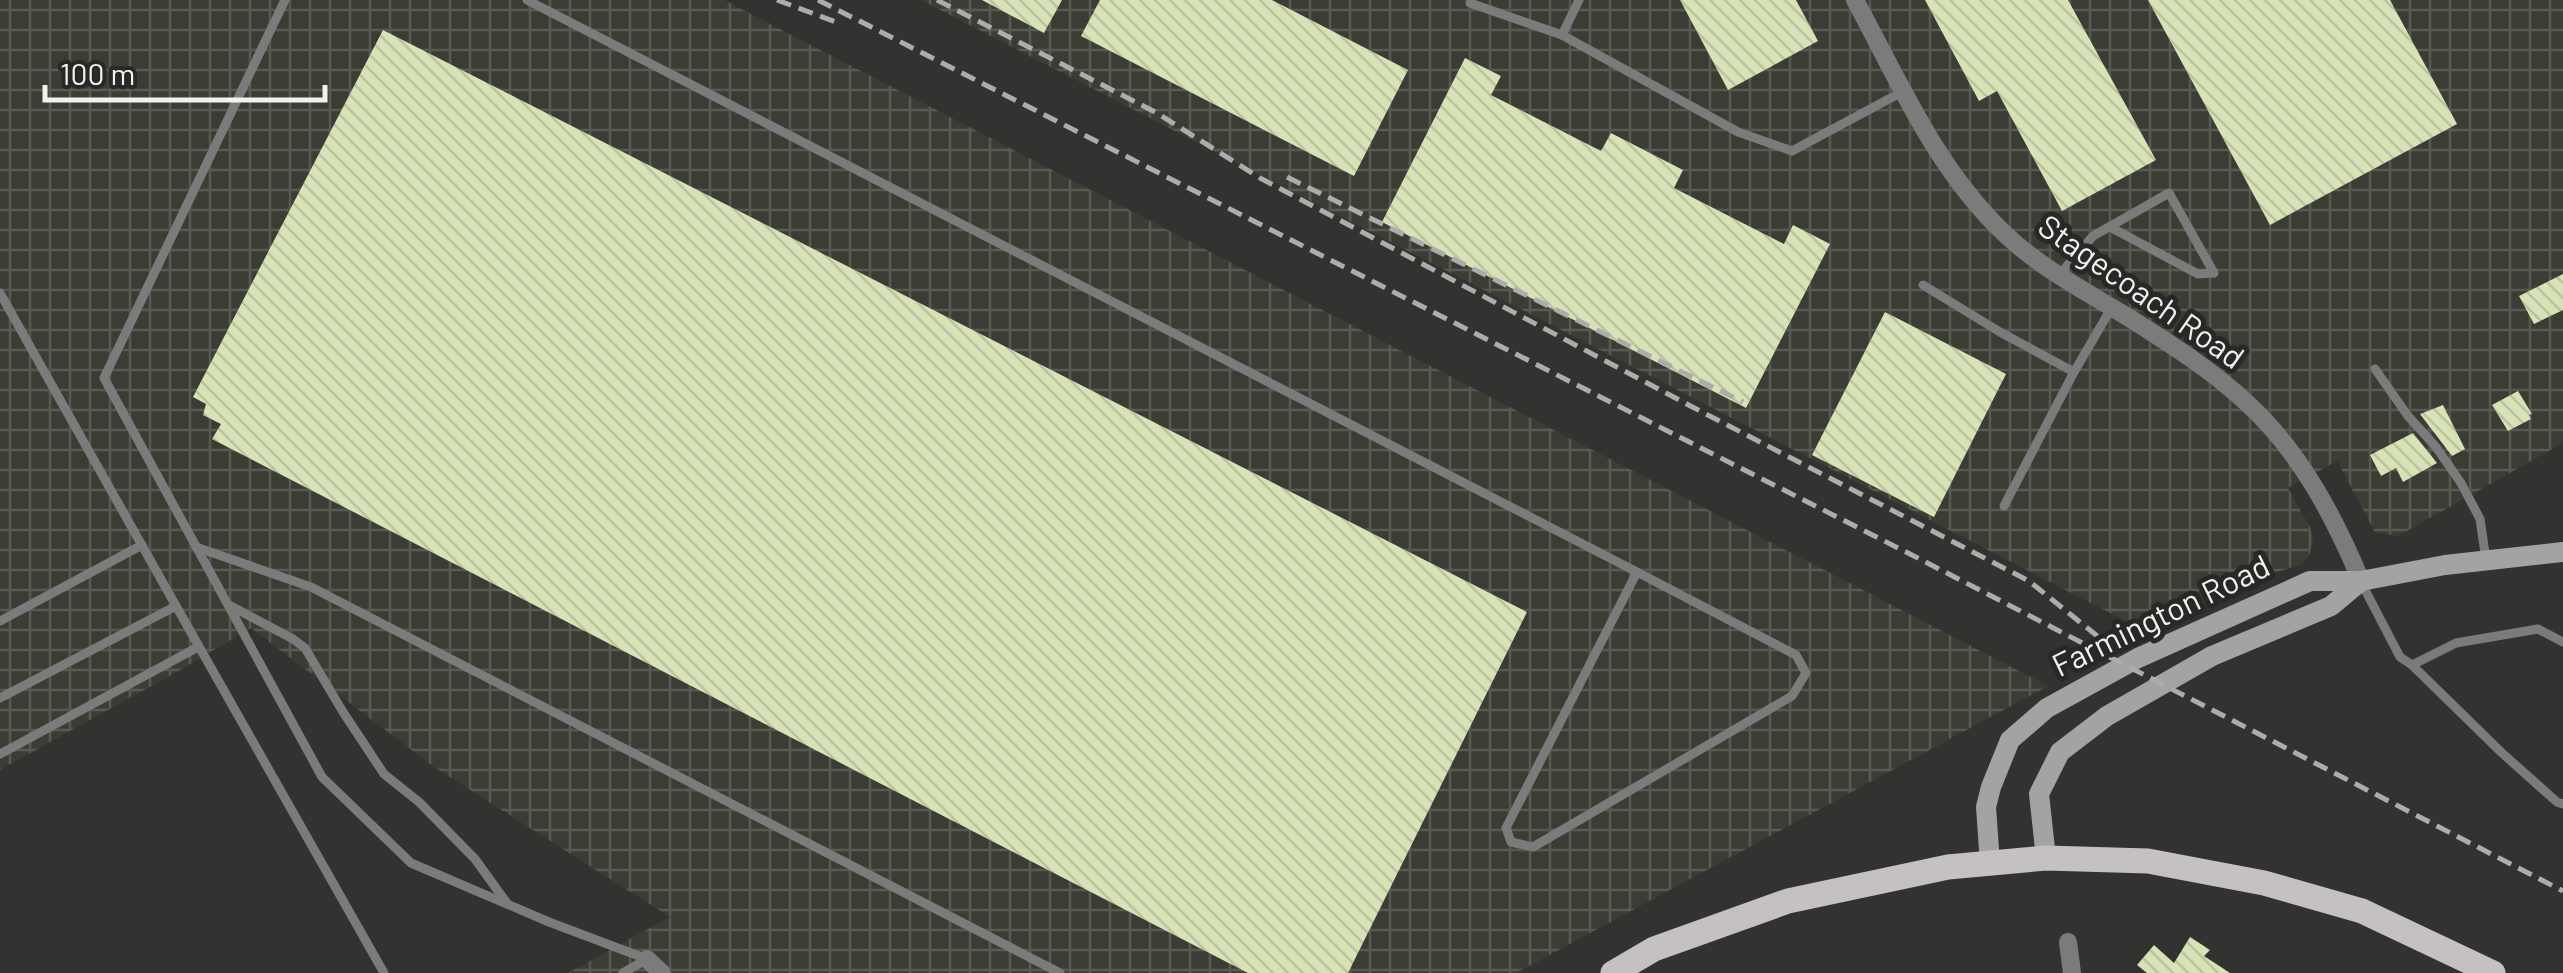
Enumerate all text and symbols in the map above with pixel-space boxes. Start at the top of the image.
scale bar [45,40,325,102]
text: 100 m [60,55,135,91]
street label: Stagecoach Road [2032,205,2252,375]
street label: Farmington Road [2045,545,2275,683]

